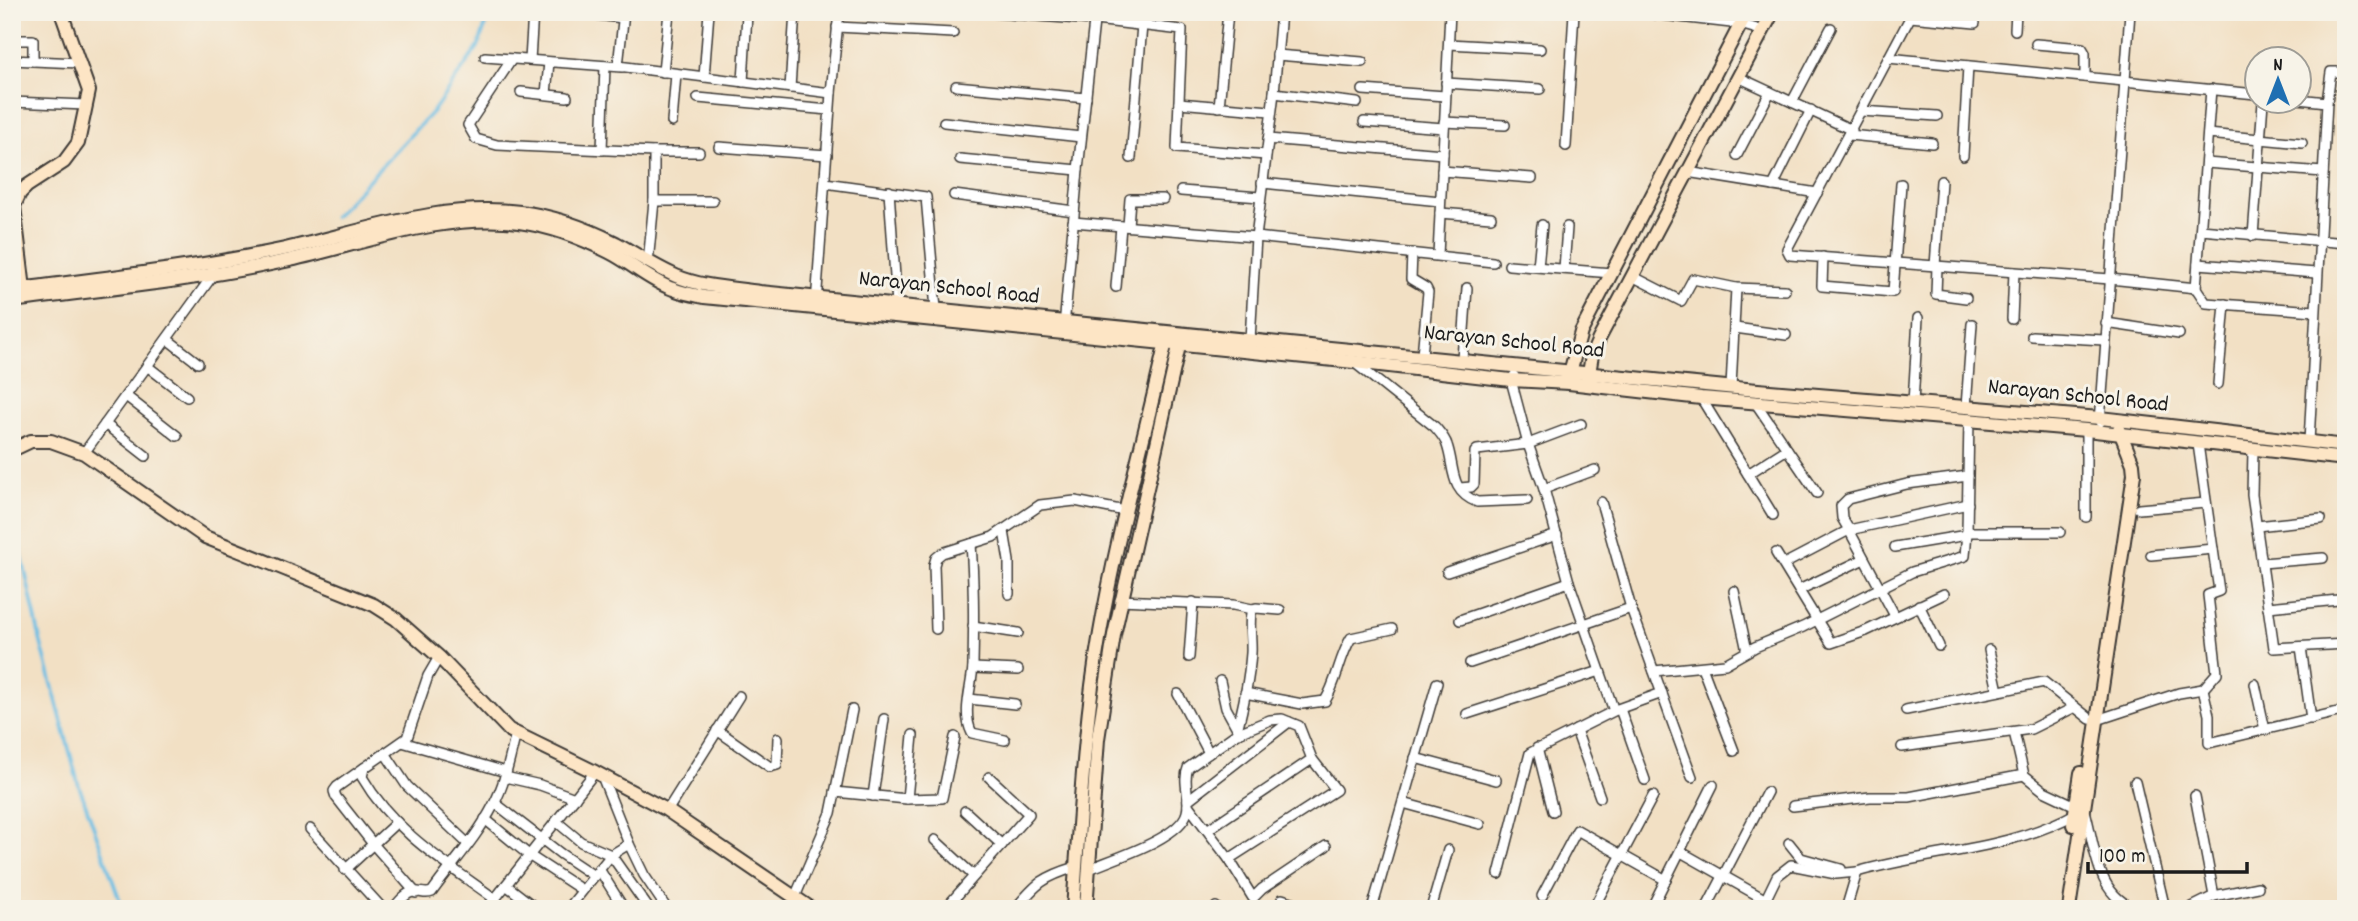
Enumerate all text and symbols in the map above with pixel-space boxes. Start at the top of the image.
north arrow [2242,46,2312,116]
text: N [2273,53,2283,80]
street label: Narayan School Road [857,263,1041,315]
street label: Narayan School Road [1422,317,1606,369]
street label: Narayan School Road [1986,371,2170,423]
scale bar [2088,830,2248,874]
text: 100 m [2099,843,2146,873]

